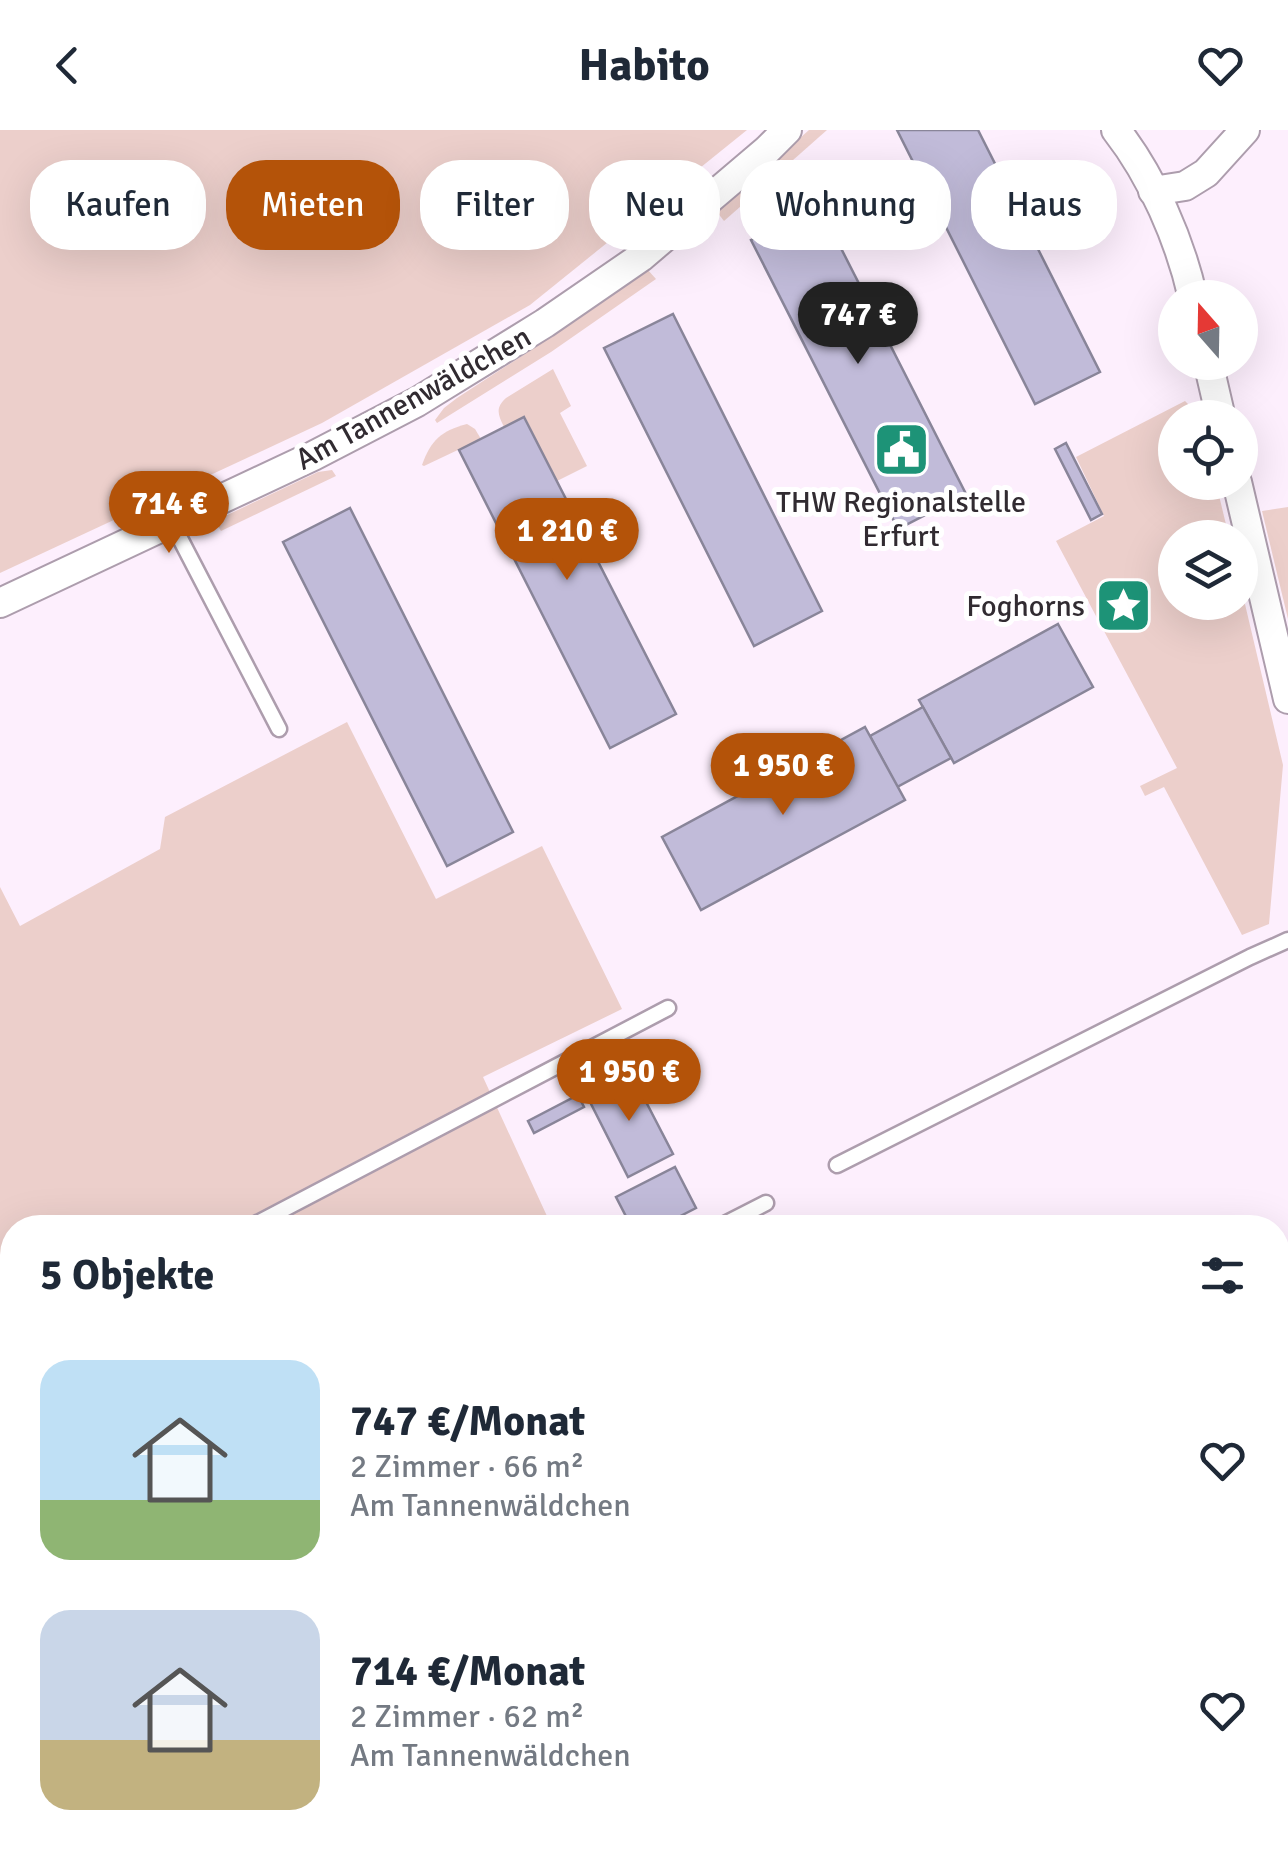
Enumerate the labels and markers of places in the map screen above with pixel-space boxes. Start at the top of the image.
pin: 747 € [788,282,928,367]
public building icon: THW Regionalstelle Erfurt [871,420,931,480]
pin: 714 € [99,471,239,556]
place label: THW Regionalstelle Erfurt [776,484,1026,555]
pin: 1 210 € [475,498,659,583]
place icon: Foghorns [1094,576,1154,636]
place label: Foghorns [966,588,1085,625]
pin: 1 950 € [691,733,875,818]
pin: 1 950 € [537,1039,721,1124]

